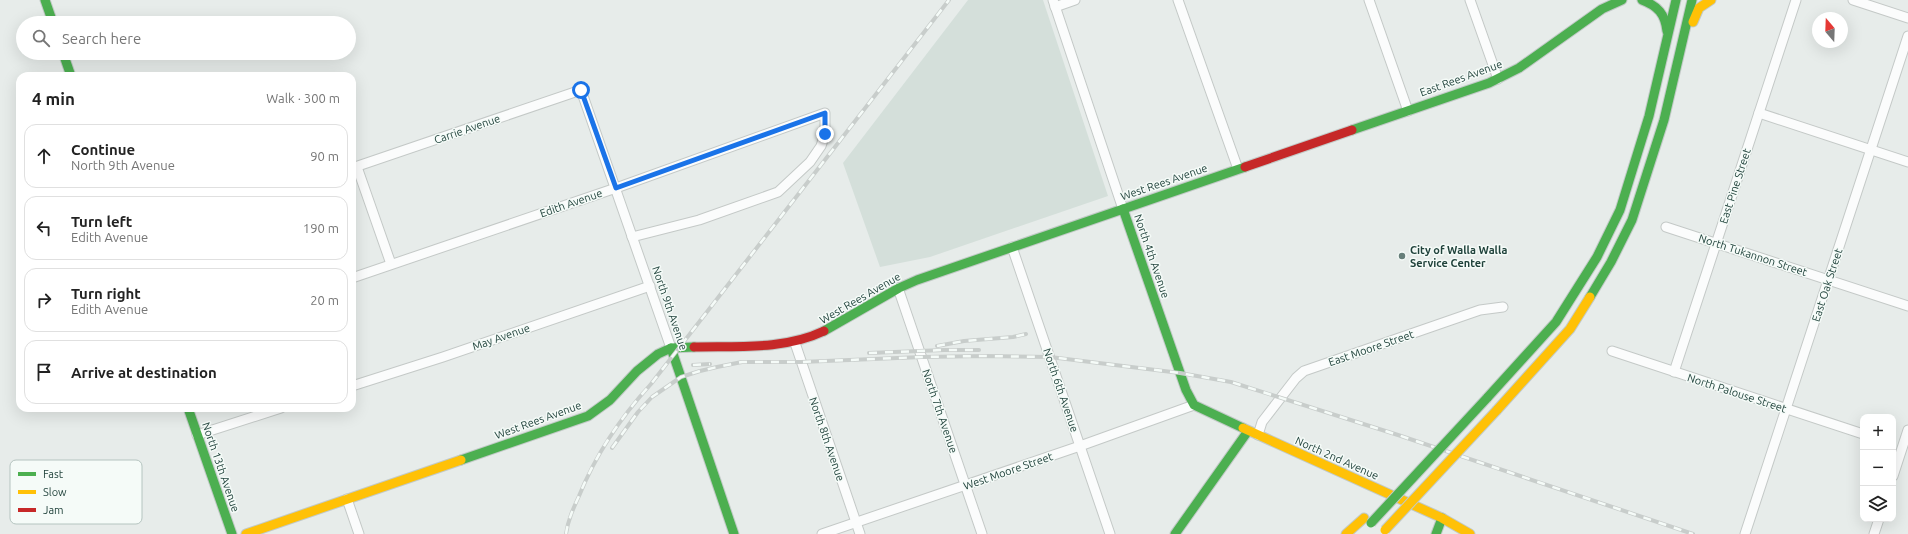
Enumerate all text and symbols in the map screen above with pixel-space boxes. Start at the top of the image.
north arrow [1812,12,1848,48]
search box [16,16,356,60]
icon: search [30,27,52,49]
text: Search here [62,30,141,47]
street label: East Rees Avenue [1418,58,1504,98]
route start [572,81,590,99]
text: 4 min [32,89,75,108]
text: Walk · 300 m [266,91,340,105]
street label: Carrie Avenue [432,112,502,146]
route end [816,125,834,143]
text: Continue [71,141,135,158]
icon: ahead [33,145,55,167]
street label: East Pine Street [1717,146,1753,225]
text: 90 m [310,149,339,163]
text: North 9th Avenue [71,158,175,172]
street label: West Rees Avenue [1119,162,1209,202]
street label: Edith Avenue [538,187,604,219]
street label: North 4th Avenue [1132,212,1172,300]
text: Turn left [71,213,132,230]
icon: left [33,217,55,239]
text: 190 m [303,221,339,235]
text: Edith Avenue [71,230,148,244]
street label: North Tukannon Street [1697,232,1809,278]
place label: City of Walla Walla Service Center [1410,244,1507,269]
street label: East Oak Street [1809,246,1845,323]
marker: City of Walla Walla Service Center [1397,251,1407,261]
street label: North 9th Avenue [650,264,690,352]
street label: West Rees Avenue [818,270,902,326]
text: Turn right [71,285,141,302]
icon: right [33,289,55,311]
text: 20 m [310,293,339,307]
text: Edith Avenue [71,302,148,316]
street label: May Avenue [471,322,531,352]
street label: East Moore Street [1327,328,1416,368]
street label: North 6th Avenue [1041,346,1081,434]
icon: arrive [33,361,55,383]
text: Arrive at destination [71,364,217,381]
street label: North 7th Avenue [920,367,960,455]
street label: North Palouse Street [1686,371,1789,415]
street label: North 8th Avenue [807,395,847,483]
street label: West Rees Avenue [493,399,583,441]
map controls [1860,414,1896,522]
button: + [1860,414,1896,450]
street label: North 13th Avenue [200,421,242,513]
street label: North 2nd Avenue [1293,434,1381,482]
street label: West Moore Street [962,450,1055,492]
button: − [1860,450,1896,486]
legend [10,460,142,524]
text: Fast [43,468,64,480]
text: Slow [43,486,67,498]
button: layers [1860,486,1896,522]
text: Jam [43,504,64,516]

